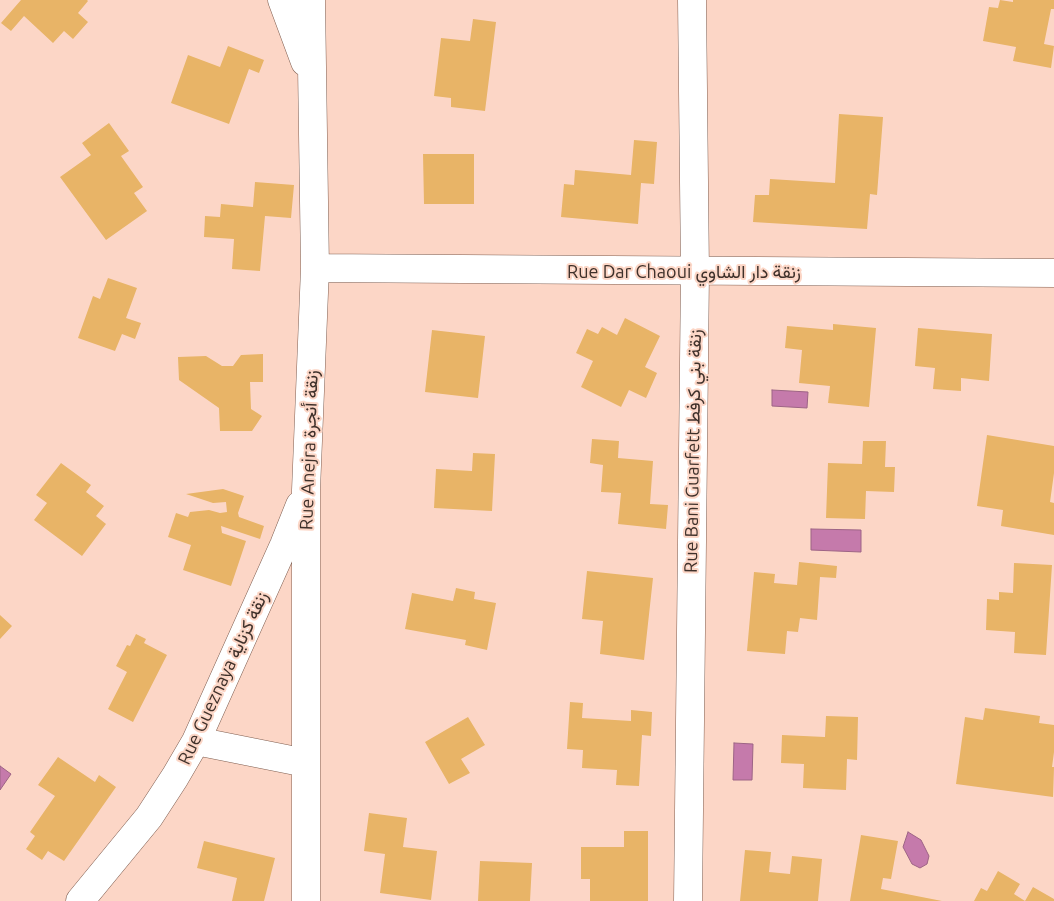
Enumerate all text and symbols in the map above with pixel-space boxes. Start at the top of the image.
street label: Rue Dar Chaoui زنقة دار الشاوي [567,261,801,283]
street label: Rue Bani Guarfett زنقة بني كرفط [680,329,706,573]
street label: Rue Anejra زنقة أنجرة [295,370,323,530]
street label: Rue Gueznaya زنقة كزناية [173,588,273,768]

